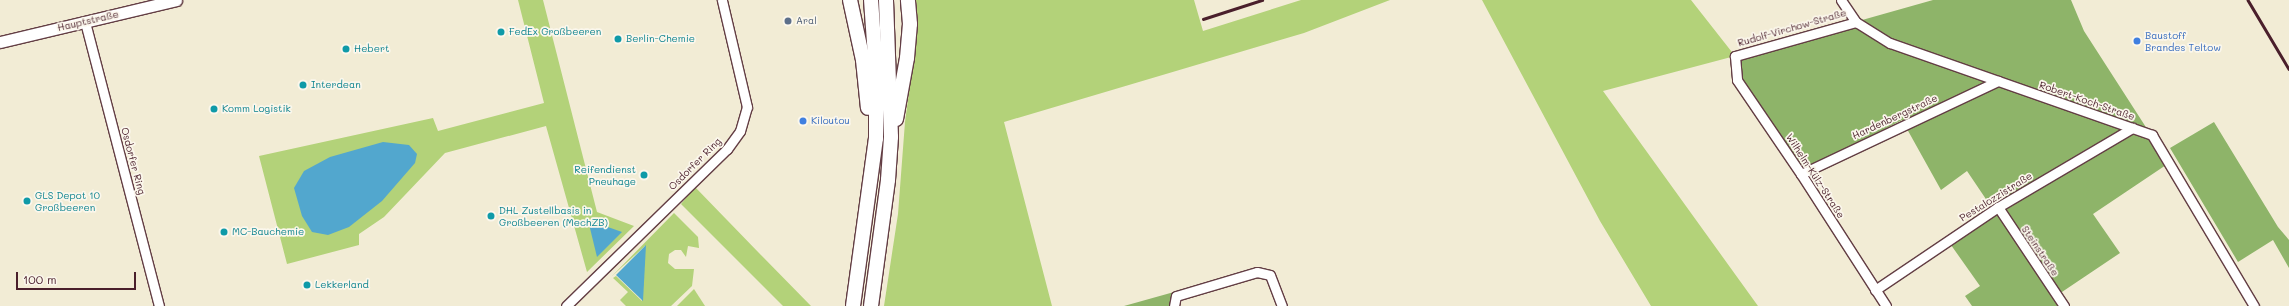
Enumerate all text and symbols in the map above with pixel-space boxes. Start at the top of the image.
street label: Rudolf-Virchow-Straße [1736,7,1848,49]
street label: Hauptstraße [56,8,120,34]
place label: Aral [796,15,817,27]
marker: Aral [783,16,793,26]
place label: FedEx Großbeeren [509,26,601,38]
marker: FedEx Großbeeren [496,27,506,37]
place label: Baustoff Brandes Teltow [2145,29,2221,52]
place label: Berlin-Chemie [626,33,695,45]
marker: Berlin-Chemie [613,34,623,44]
marker: Baustoff Brandes Teltow [2132,36,2142,46]
place label: Hebert [354,43,389,55]
marker: Hebert [341,44,351,54]
place label: Interdean [311,79,361,91]
street label: Robert-Koch-Straße [2038,79,2136,123]
marker: Interdean [298,80,308,90]
street label: Hardenbergstraße [1850,92,1940,142]
place label: Komm Logistik [222,103,291,115]
marker: Komm Logistik [209,104,219,114]
place label: Kiloutou [811,115,850,127]
marker: Kiloutou [798,116,808,126]
street label: Osdorfer Ring [118,126,148,196]
street label: Wilhelm-Külz-Straße [1783,131,1847,221]
street label: Osdorfer Ring [666,135,724,193]
place label: Reifendienst Pneuhage [574,163,636,186]
marker: Reifendienst Pneuhage [639,170,649,180]
street label: Pestalozzistraße [1957,170,2035,224]
place label: GLS Depot 10 Großbeeren [35,189,100,212]
marker: GLS Depot 10 Großbeeren [22,196,32,206]
place label: DHL Zustellbasis in Großbeeren (MechZB) [499,204,608,228]
marker: DHL Zustellbasis in Großbeeren (MechZB) [486,211,496,221]
street label: Steinstraße [2019,224,2061,278]
place label: MC-Bauchemie [232,226,304,238]
marker: MC-Bauchemie [219,227,229,237]
scale bar [18,264,138,290]
text: 100 m [23,271,57,287]
place label: Lekkerland [315,279,369,291]
marker: Lekkerland [302,280,312,290]

